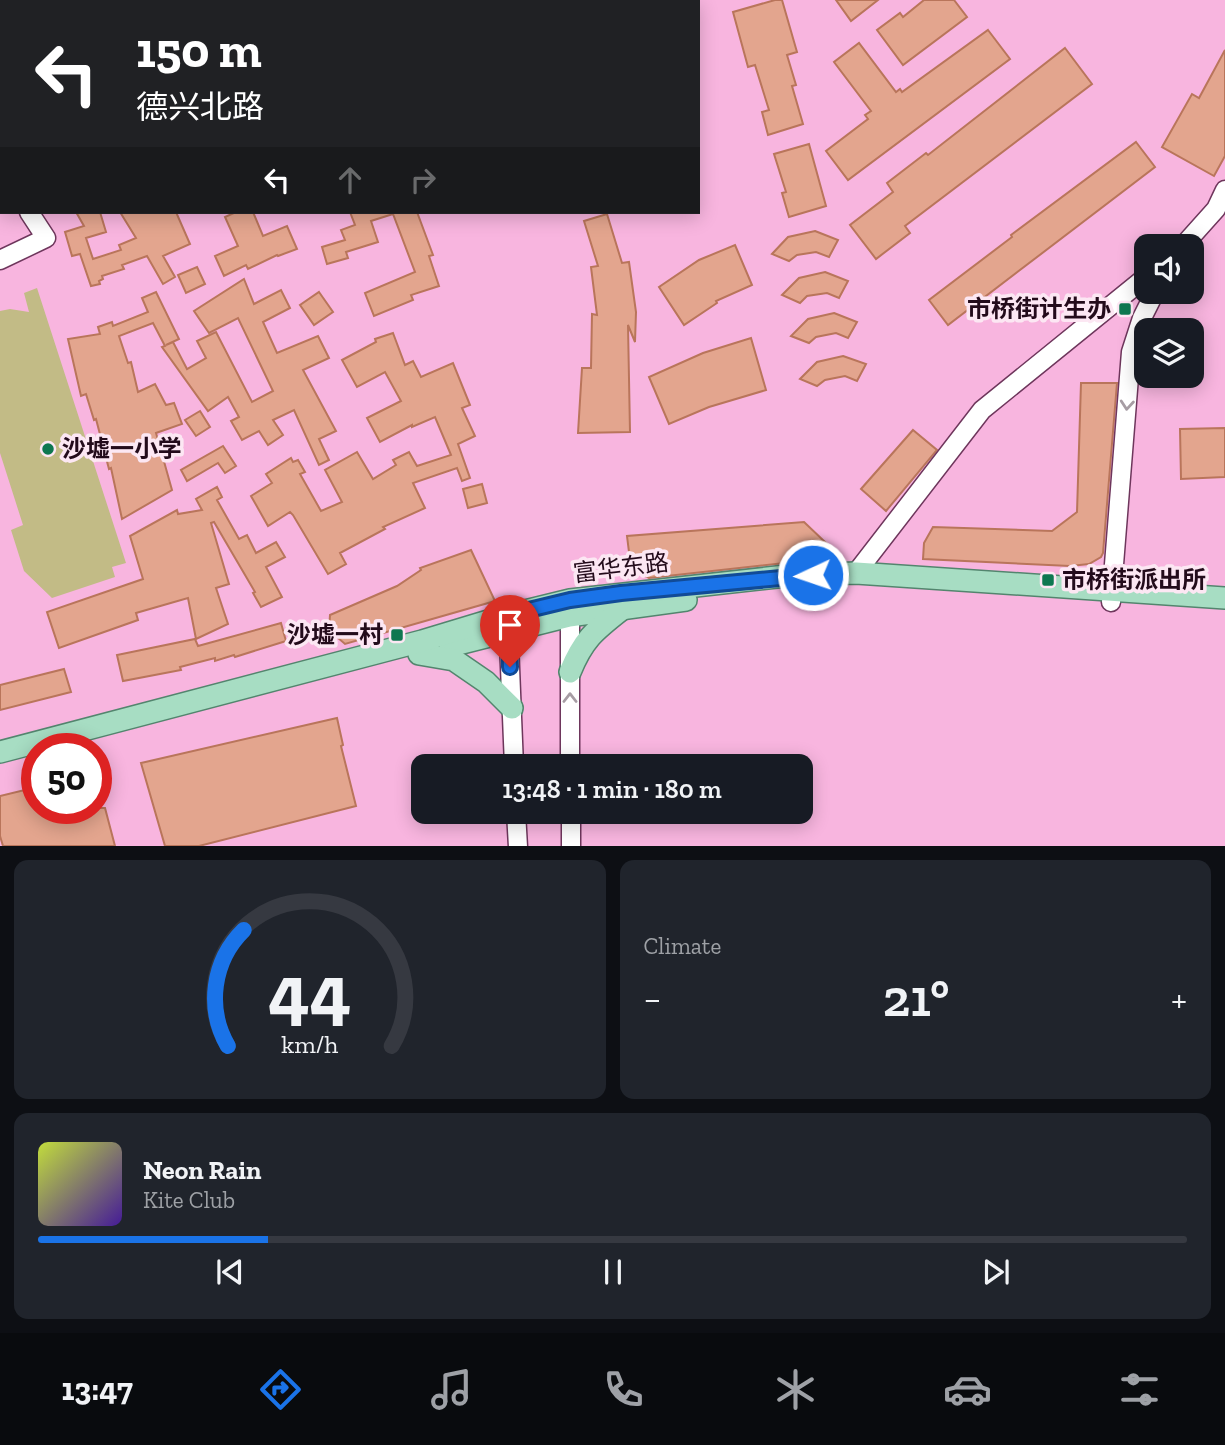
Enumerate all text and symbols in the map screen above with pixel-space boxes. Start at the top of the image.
text: 150 m [136,21,262,80]
icon: left [21,28,112,119]
text: 德兴北路 [136,88,264,126]
icon: left [258,161,296,199]
icon: ahead [331,161,369,199]
icon: right [404,161,442,199]
map controls [1134,234,1204,388]
button: sound [1134,234,1204,304]
place label: 市桥街计生办 [967,294,1111,323]
marker: 市桥街计生办 [1117,301,1133,317]
button: layers [1134,318,1204,388]
one-way arrow [1120,399,1135,410]
place label: 沙墟一小学 [62,434,182,463]
marker: 沙墟一小学 [40,441,56,457]
position arrow [776,538,850,612]
street label: 富华东路 [572,547,670,588]
place label: 市桥街派出所 [1062,565,1206,594]
marker: 市桥街派出所 [1040,572,1056,588]
pin [480,595,540,667]
icon: arrive [491,606,529,644]
place label: 沙墟一村 [287,620,383,649]
marker: 沙墟一村 [389,627,405,643]
one-way arrow [562,693,578,703]
speed limit sign: 50 [21,733,112,824]
text: 13:48 · 1 min · 180 m [502,773,722,805]
text: Climate [644,932,721,960]
text: 44 [268,947,351,1035]
text: 21° [883,967,949,1029]
text: − [644,976,661,1022]
text: + [1171,976,1187,1022]
text: km/h [281,1028,338,1058]
text: Neon Rain [143,1154,261,1186]
text: Kite Club [143,1186,235,1214]
icon: previous [211,1253,249,1291]
icon: pause [594,1253,632,1291]
icon: next [977,1253,1015,1291]
icon: directions [256,1365,305,1414]
icon: music [427,1365,476,1414]
icon: phone [599,1365,648,1414]
icon: climate [771,1365,820,1414]
icon: car [943,1365,992,1414]
icon: filters [1115,1365,1164,1414]
text: 13:47 [61,1370,133,1408]

